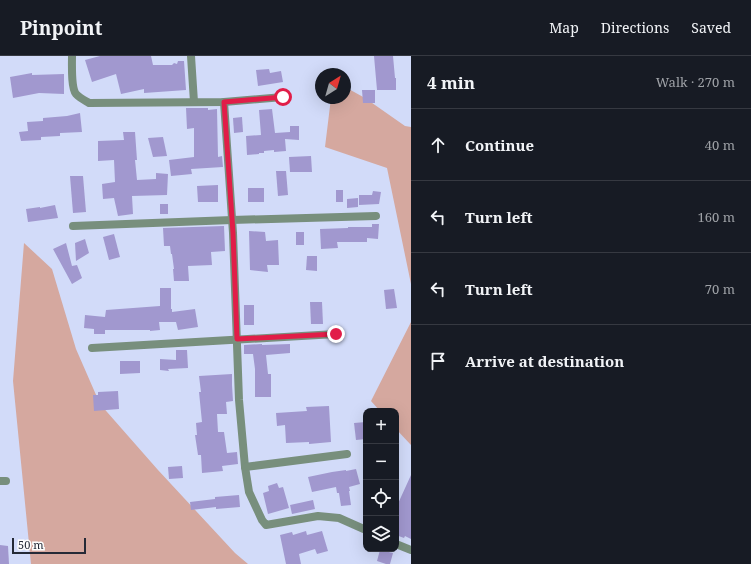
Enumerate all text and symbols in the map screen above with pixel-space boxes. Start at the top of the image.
text: Pinpoint [20,15,102,41]
text: Map [549,18,579,37]
text: Directions [601,18,669,37]
text: Saved [691,18,731,37]
north arrow [315,68,351,104]
text: 4 min [427,71,475,94]
text: Walk · 270 m [656,73,735,91]
route start [274,88,292,106]
icon: ahead [427,134,449,156]
text: Continue [465,135,534,155]
text: 40 m [705,136,735,154]
icon: left [427,206,449,228]
text: Turn left [465,207,533,227]
text: 160 m [698,208,735,226]
icon: left [427,278,449,300]
text: Turn left [465,279,533,299]
text: 70 m [705,280,735,298]
route end [327,325,345,343]
icon: arrive [427,350,449,372]
text: Arrive at destination [465,351,624,371]
map controls [363,408,399,552]
button: + [363,408,399,444]
button: − [363,444,399,480]
button: locate [363,480,399,516]
button: layers [363,516,399,552]
scale bar [12,536,86,555]
text: 50 m [18,537,44,552]

